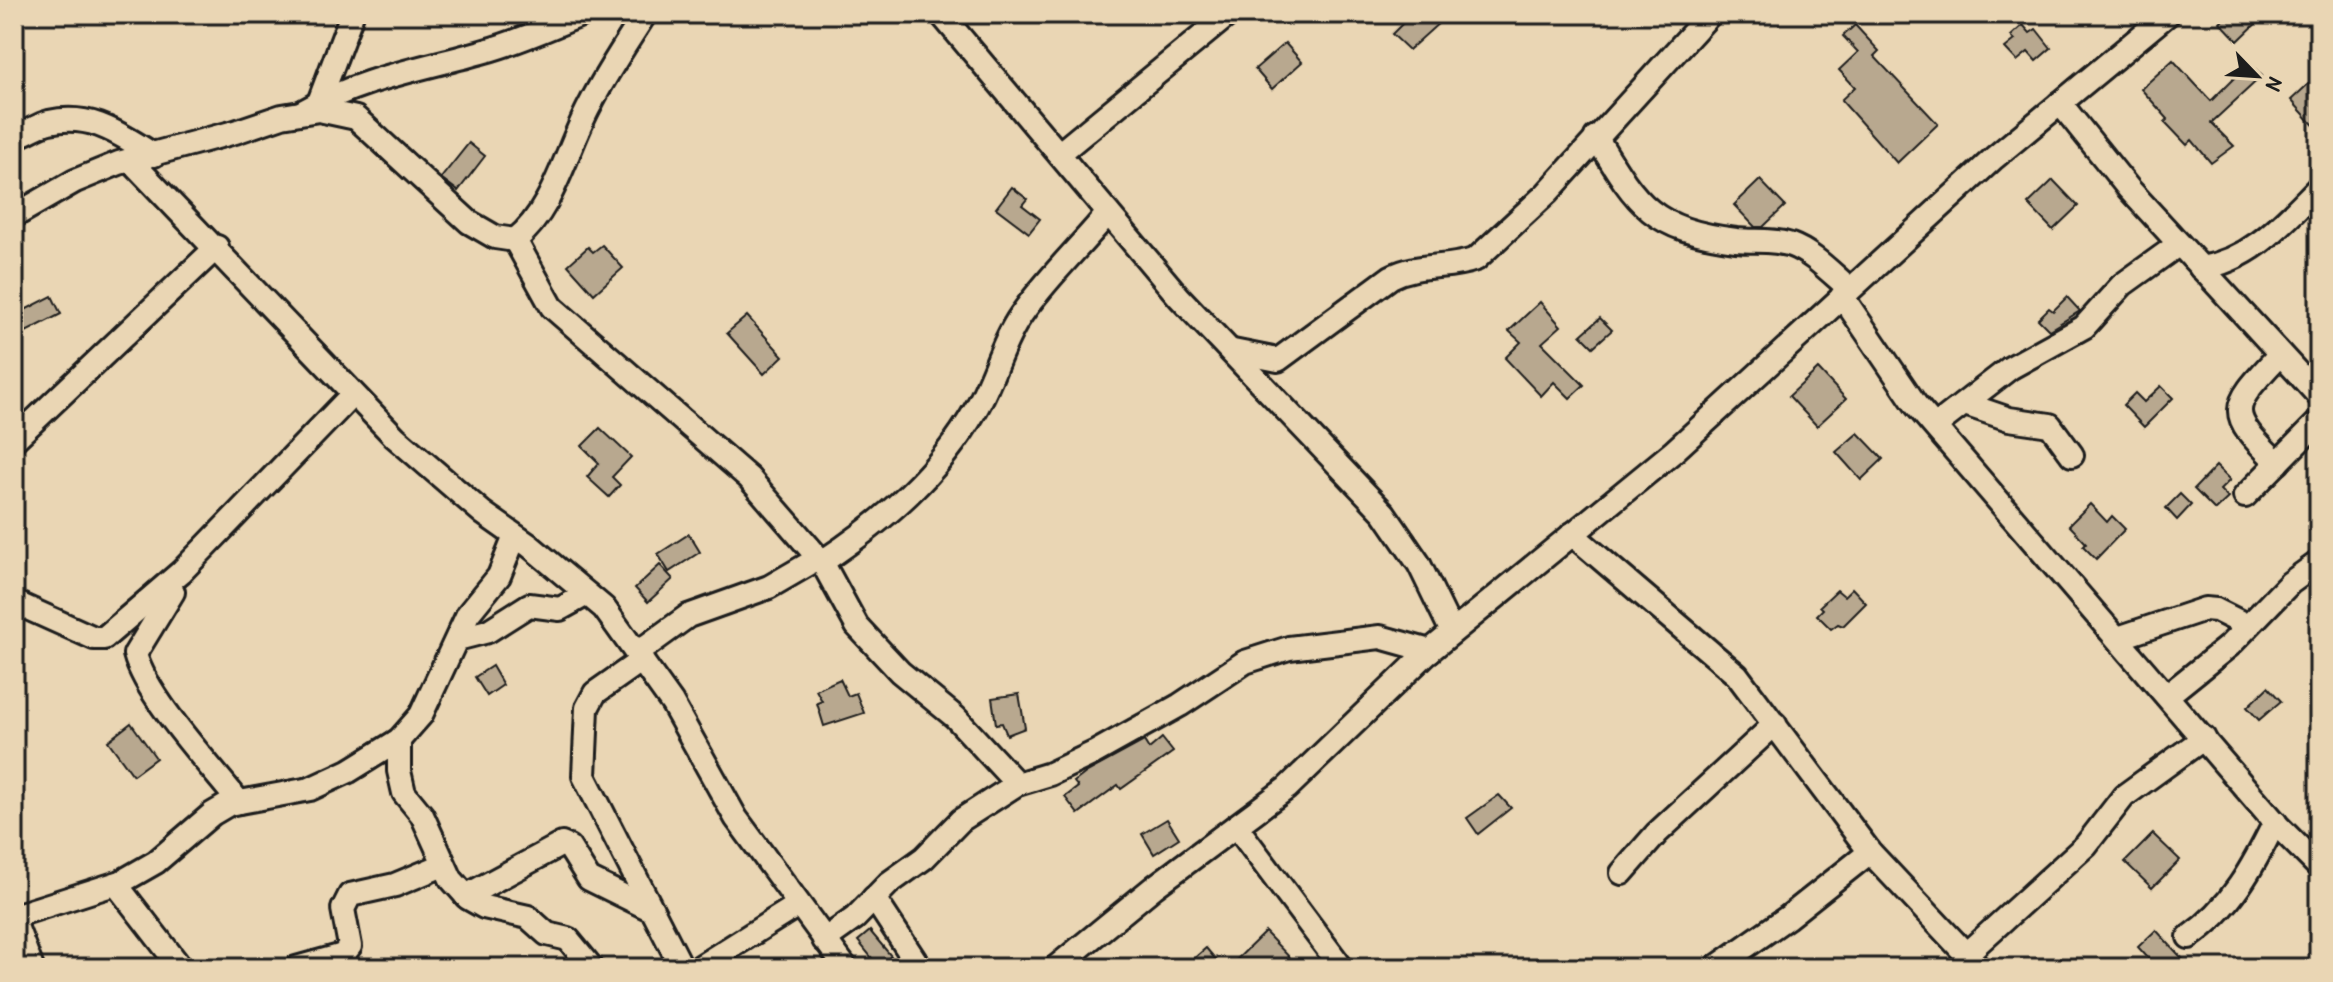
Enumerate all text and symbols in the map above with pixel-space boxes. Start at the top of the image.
north arrow [2217,36,2297,116]
text: N [2259,73,2291,96]

